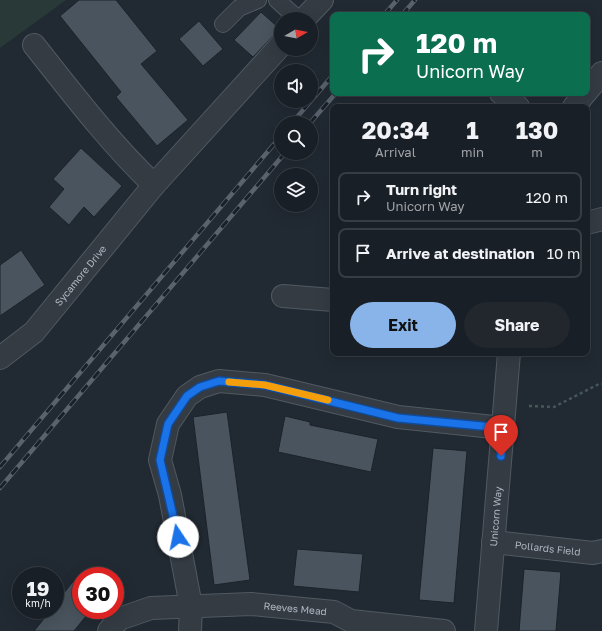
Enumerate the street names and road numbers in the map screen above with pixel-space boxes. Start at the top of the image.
street label: Sycamore Drive [52,242,109,308]
street label: Unicorn Way [487,485,504,547]
street label: Pollards Field [514,538,581,558]
street label: Reeves Mead [263,599,327,617]

